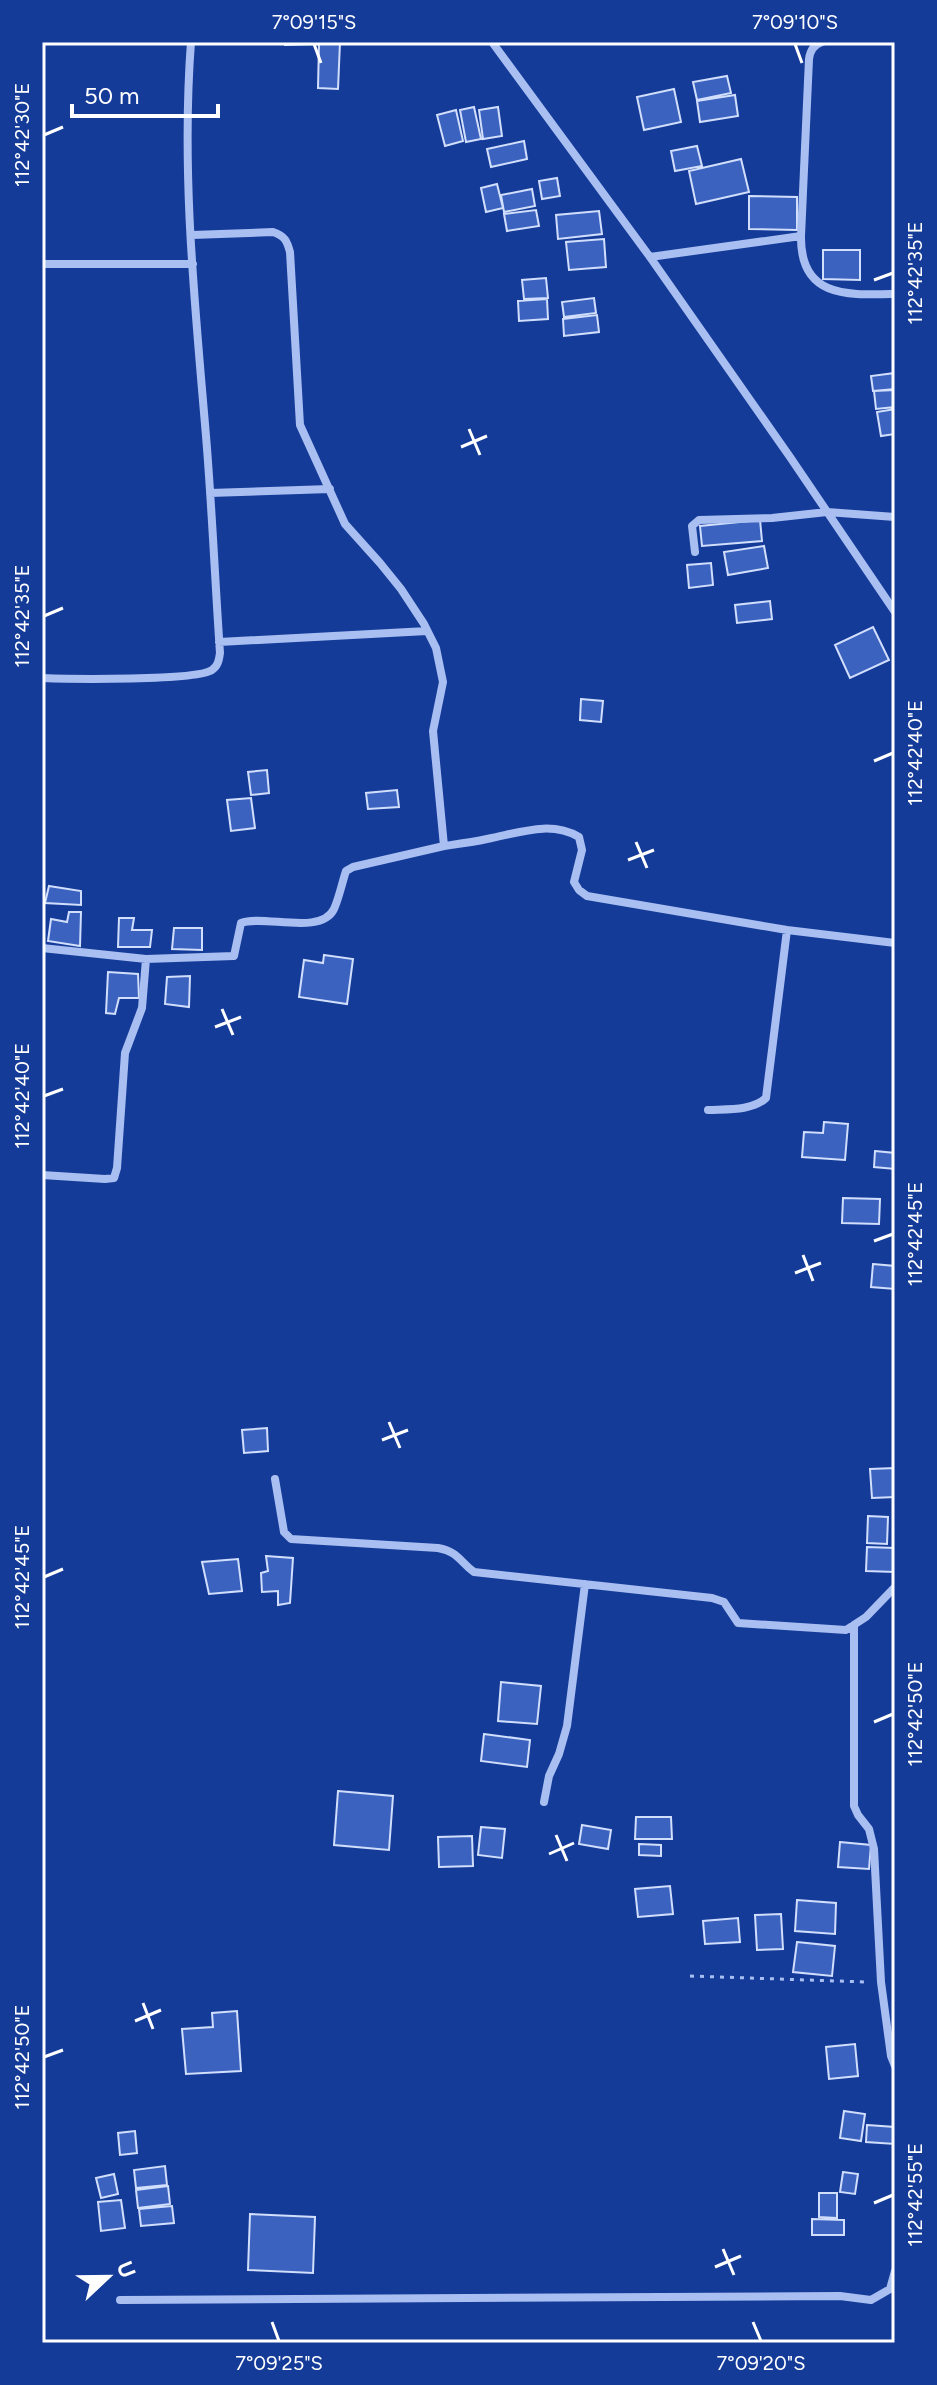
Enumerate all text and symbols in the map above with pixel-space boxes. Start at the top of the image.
text: 7°09'15"S [272,10,356,34]
text: 7°09'10"S [752,10,838,34]
scale bar [72,68,218,118]
text: 50 m [84,81,140,110]
text: 112°42'30"E [10,83,34,187]
text: 112°42'35"E [903,221,927,325]
text: 112°42'35"E [10,564,34,668]
text: 112°42'40"E [903,700,927,806]
text: 112°42'40"E [10,1043,34,1149]
text: 112°42'45"E [903,1182,927,1286]
text: 112°42'45"E [10,1525,34,1629]
text: 112°42'50"E [903,1661,927,1767]
text: 112°42'50"E [10,2004,34,2110]
text: 112°42'55"E [903,2143,927,2247]
north arrow [68,2237,148,2317]
text: U [111,2257,142,2282]
text: 7°09'25"S [235,2351,323,2375]
text: 7°09'20"S [717,2351,805,2375]

